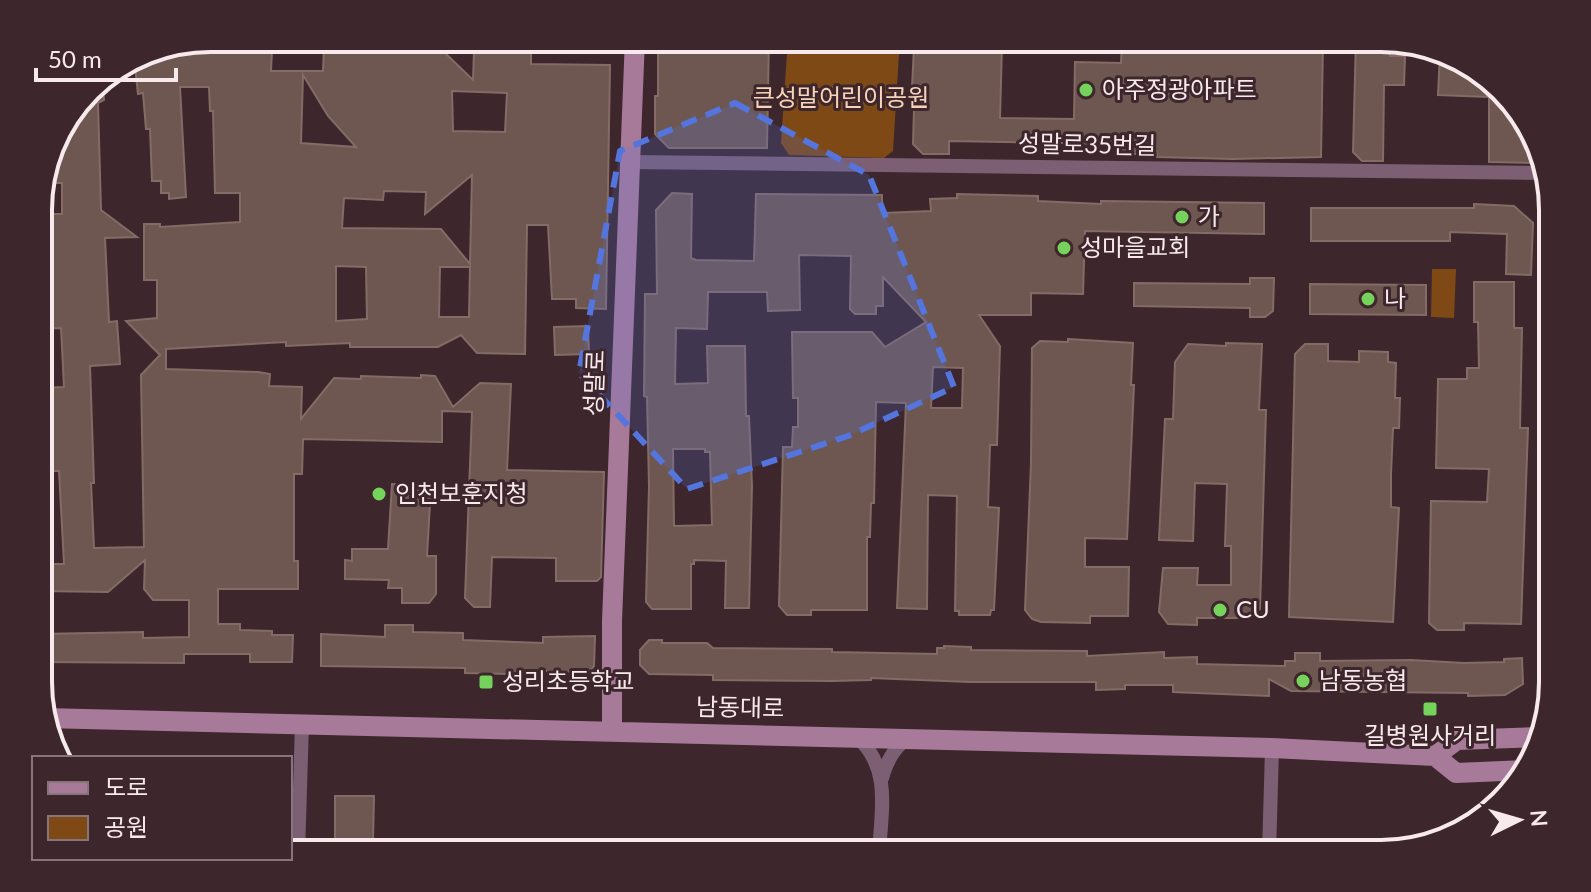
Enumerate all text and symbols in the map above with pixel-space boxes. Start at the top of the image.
scale bar [36,32,176,82]
text: 50 m [48,44,102,73]
place label: 아주정광아파트 [1102,74,1257,103]
marker: 아주정광아파트 [1077,81,1095,99]
park label: 큰성말어린이공원 [753,82,929,111]
street label: 성말로35번길 [1018,128,1156,159]
place label: 가 [1198,201,1220,230]
marker: 가 [1173,208,1191,226]
place label: 성마을교회 [1080,232,1190,261]
marker: 성마을교회 [1055,239,1073,257]
place label: 나 [1384,283,1406,312]
marker: 나 [1359,290,1377,308]
street label: 성말로 [578,349,609,417]
place label: 인천보훈지청 [395,478,527,507]
marker: 인천보훈지청 [370,485,388,503]
place label: CU [1236,594,1270,623]
marker: CU [1211,601,1229,619]
place label: 남동농협 [1319,665,1407,694]
place label: 성리초등학교 [502,666,634,695]
marker: 남동농협 [1294,672,1312,690]
marker: 성리초등학교 [477,673,495,691]
street label: 남동대로 [696,691,784,722]
marker: 길병원사거리 [1421,700,1439,718]
place label: 길병원사거리 [1364,720,1496,749]
legend [32,756,292,860]
text: 도로 [104,772,148,801]
north arrow [1479,780,1559,860]
text: N [1525,809,1554,828]
text: 공원 [104,812,148,841]

